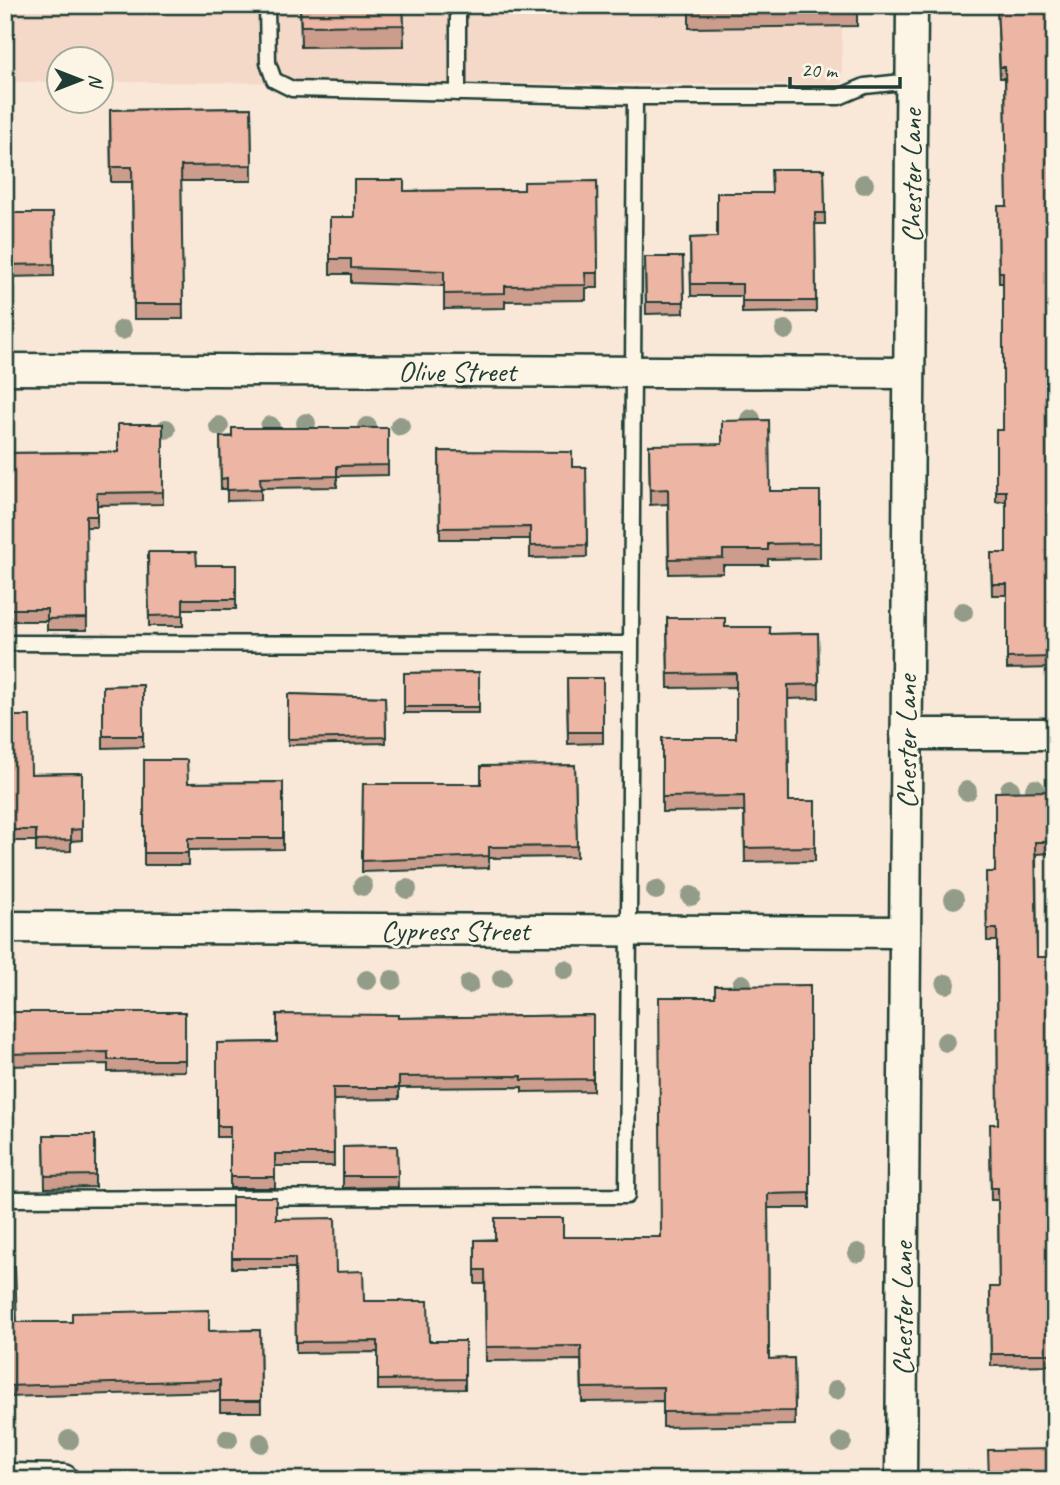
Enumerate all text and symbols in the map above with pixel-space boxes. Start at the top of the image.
north arrow [46,46,116,116]
scale bar [790,46,901,90]
text: 20 m [801,57,839,83]
text: N [84,74,108,89]
street label: Chester Lane [892,107,930,243]
street label: Olive Street [398,352,519,390]
street label: Chester Lane [887,673,925,809]
street label: Cypress Street [381,911,532,949]
street label: Chester Lane [883,1240,921,1376]

